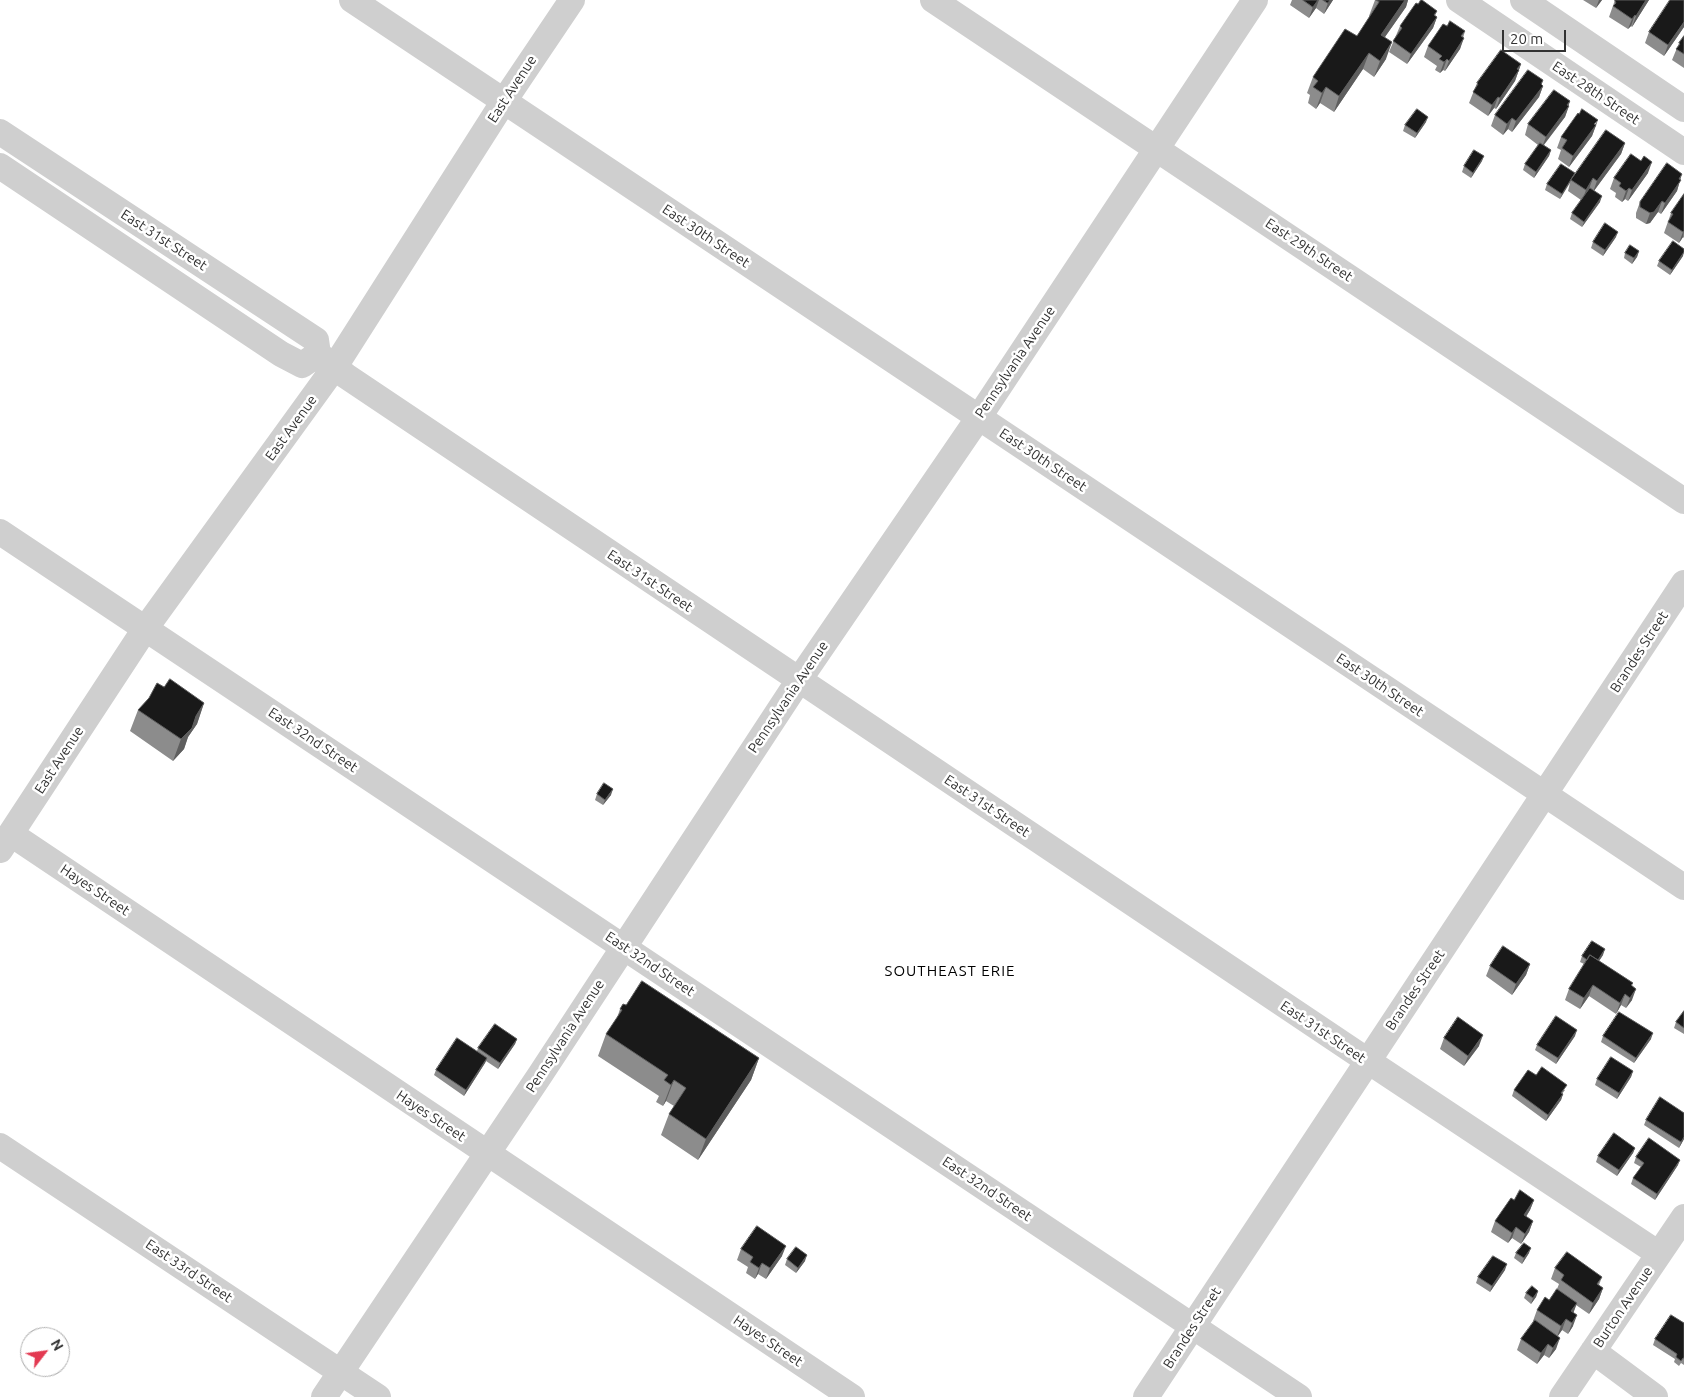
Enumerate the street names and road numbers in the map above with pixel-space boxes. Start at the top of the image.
street label: East Avenue [484,52,540,126]
street label: East 28th Street [1549,58,1643,128]
street label: East 30th Street [659,201,753,271]
street label: East 31st Street [118,206,210,274]
street label: East 29th Street [1262,215,1356,285]
street label: Pennsylvania Avenue [971,303,1059,421]
street label: East Avenue [262,392,320,464]
street label: East 30th Street [996,425,1090,495]
street label: East 31st Street [604,546,696,616]
street label: Brandes Street [1606,608,1672,696]
street label: Pennsylvania Avenue [744,638,832,756]
street label: East 30th Street [1333,650,1427,720]
street label: East 32nd Street [265,704,361,776]
street label: East Avenue [31,723,87,797]
street label: East 31st Street [941,771,1033,841]
street label: Hayes Street [57,861,133,919]
street label: East 32nd Street [602,928,698,1000]
street label: Brandes Street [1382,946,1448,1034]
street label: Pennsylvania Avenue [522,976,608,1096]
street label: East 31st Street [1277,997,1369,1067]
street label: Hayes Street [393,1087,469,1145]
street label: East 32nd Street [939,1153,1035,1225]
street label: East 33rd Street [142,1236,236,1306]
street label: Burton Avenue [1590,1263,1656,1351]
street label: Brandes Street [1159,1284,1225,1372]
street label: Hayes Street [730,1312,806,1370]

